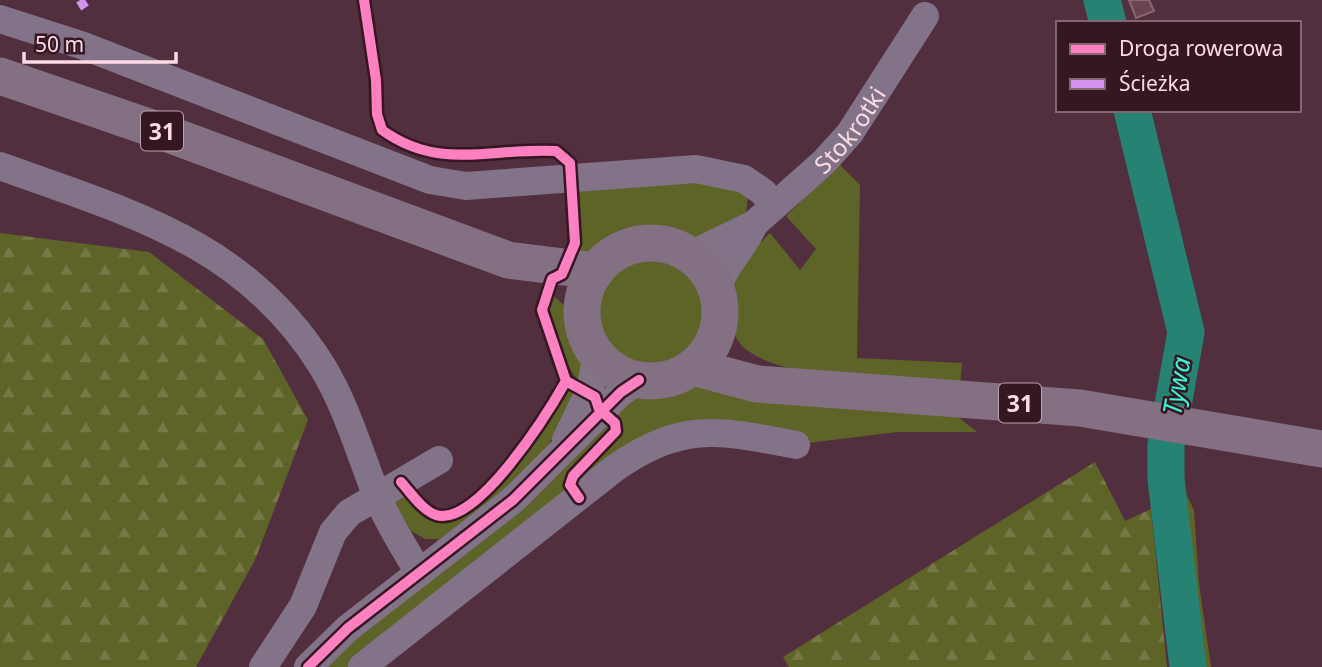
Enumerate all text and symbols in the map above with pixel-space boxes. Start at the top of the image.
scale bar [24,21,177,65]
legend [1056,21,1301,112]
text: 50 m [35,30,84,58]
text: Droga rowerowa [1119,34,1283,62]
text: Ścieżka [1119,69,1191,97]
street label: Stokrotki [806,80,892,180]
road number: 31 [141,112,183,150]
water label: Tywa [1153,354,1199,418]
road number: 31 [999,384,1041,422]

